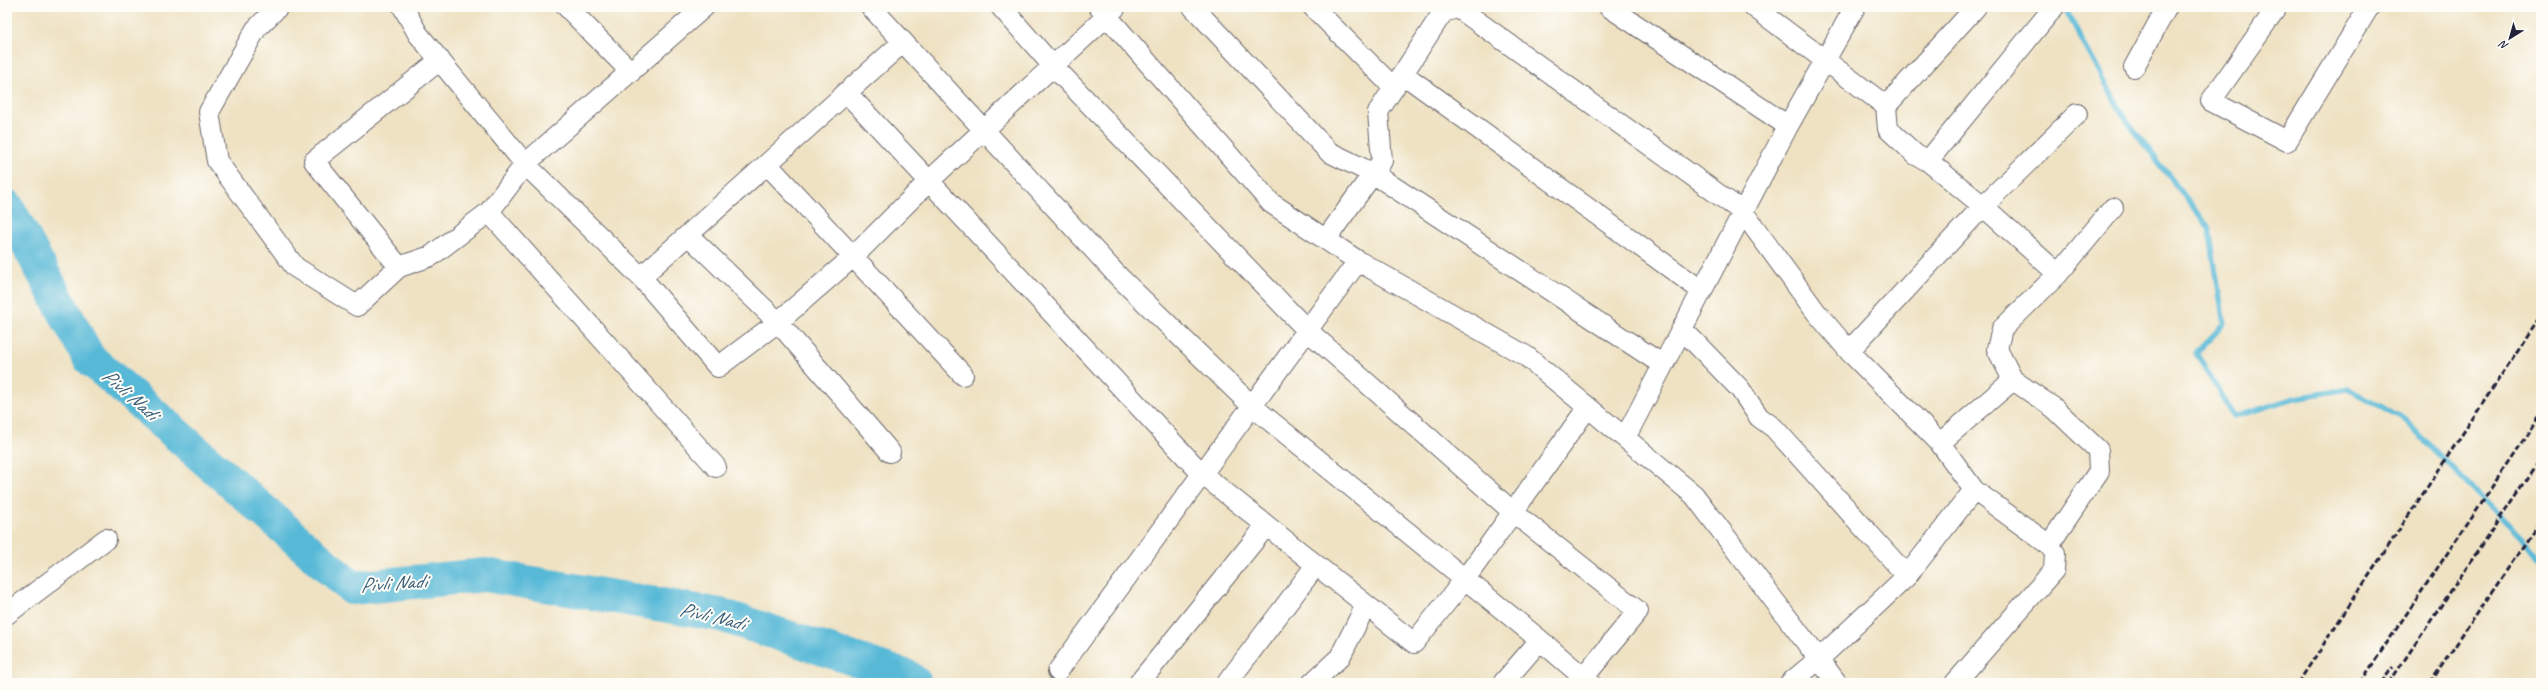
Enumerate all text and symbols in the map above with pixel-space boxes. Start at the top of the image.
north arrow [2490,18,2530,58]
text: N [2495,37,2511,54]
water label: Pivli Nadi [96,362,167,429]
water label: Pivli Nadi [359,567,432,598]
water label: Pivli Nadi [677,596,752,637]

